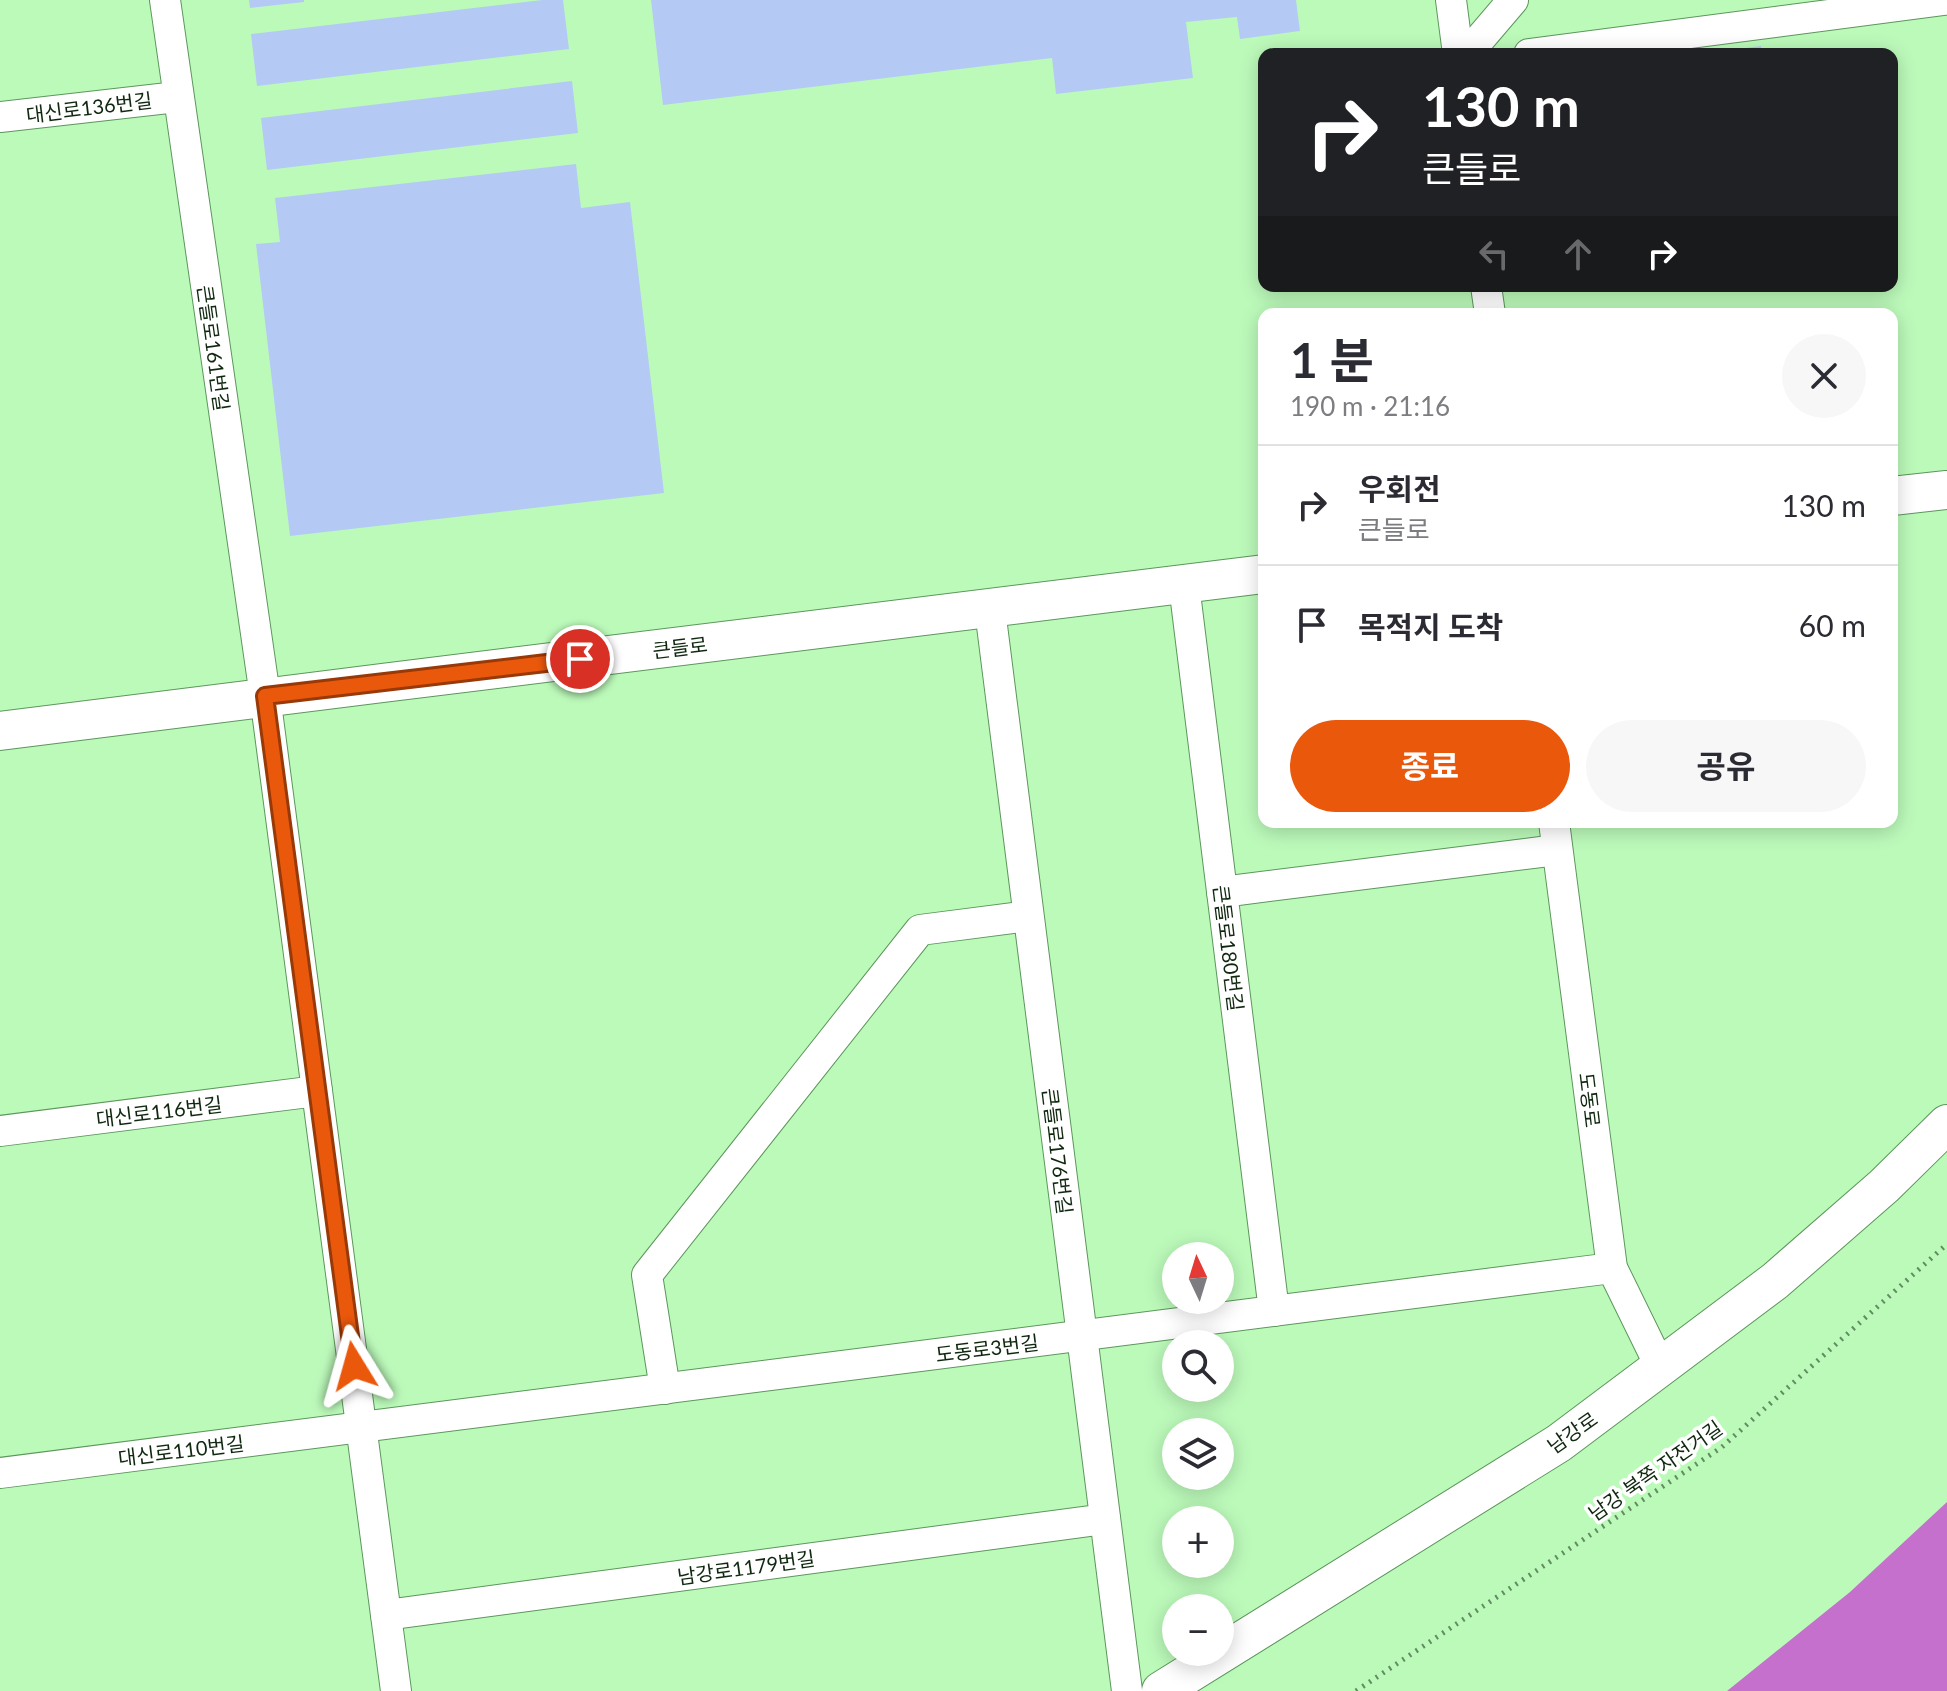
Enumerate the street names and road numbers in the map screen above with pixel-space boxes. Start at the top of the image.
street label: 대신로136번길 [25,87,153,127]
street label: 큰들로161번길 [193,284,235,412]
street label: 큰들로 [651,632,709,662]
street label: 큰들로180번길 [1209,884,1249,1012]
street label: 도동로 [1575,1071,1605,1129]
street label: 큰들로176번길 [1038,1087,1078,1215]
street label: 대신로116번길 [95,1091,223,1131]
street label: 도동로3번길 [934,1330,1040,1366]
street label: 남강로 [1543,1406,1601,1458]
street label: 남강 북쪽 자전거길 [1584,1415,1726,1525]
street label: 대신로110번길 [117,1430,245,1470]
street label: 남강로1179번길 [676,1545,816,1589]

